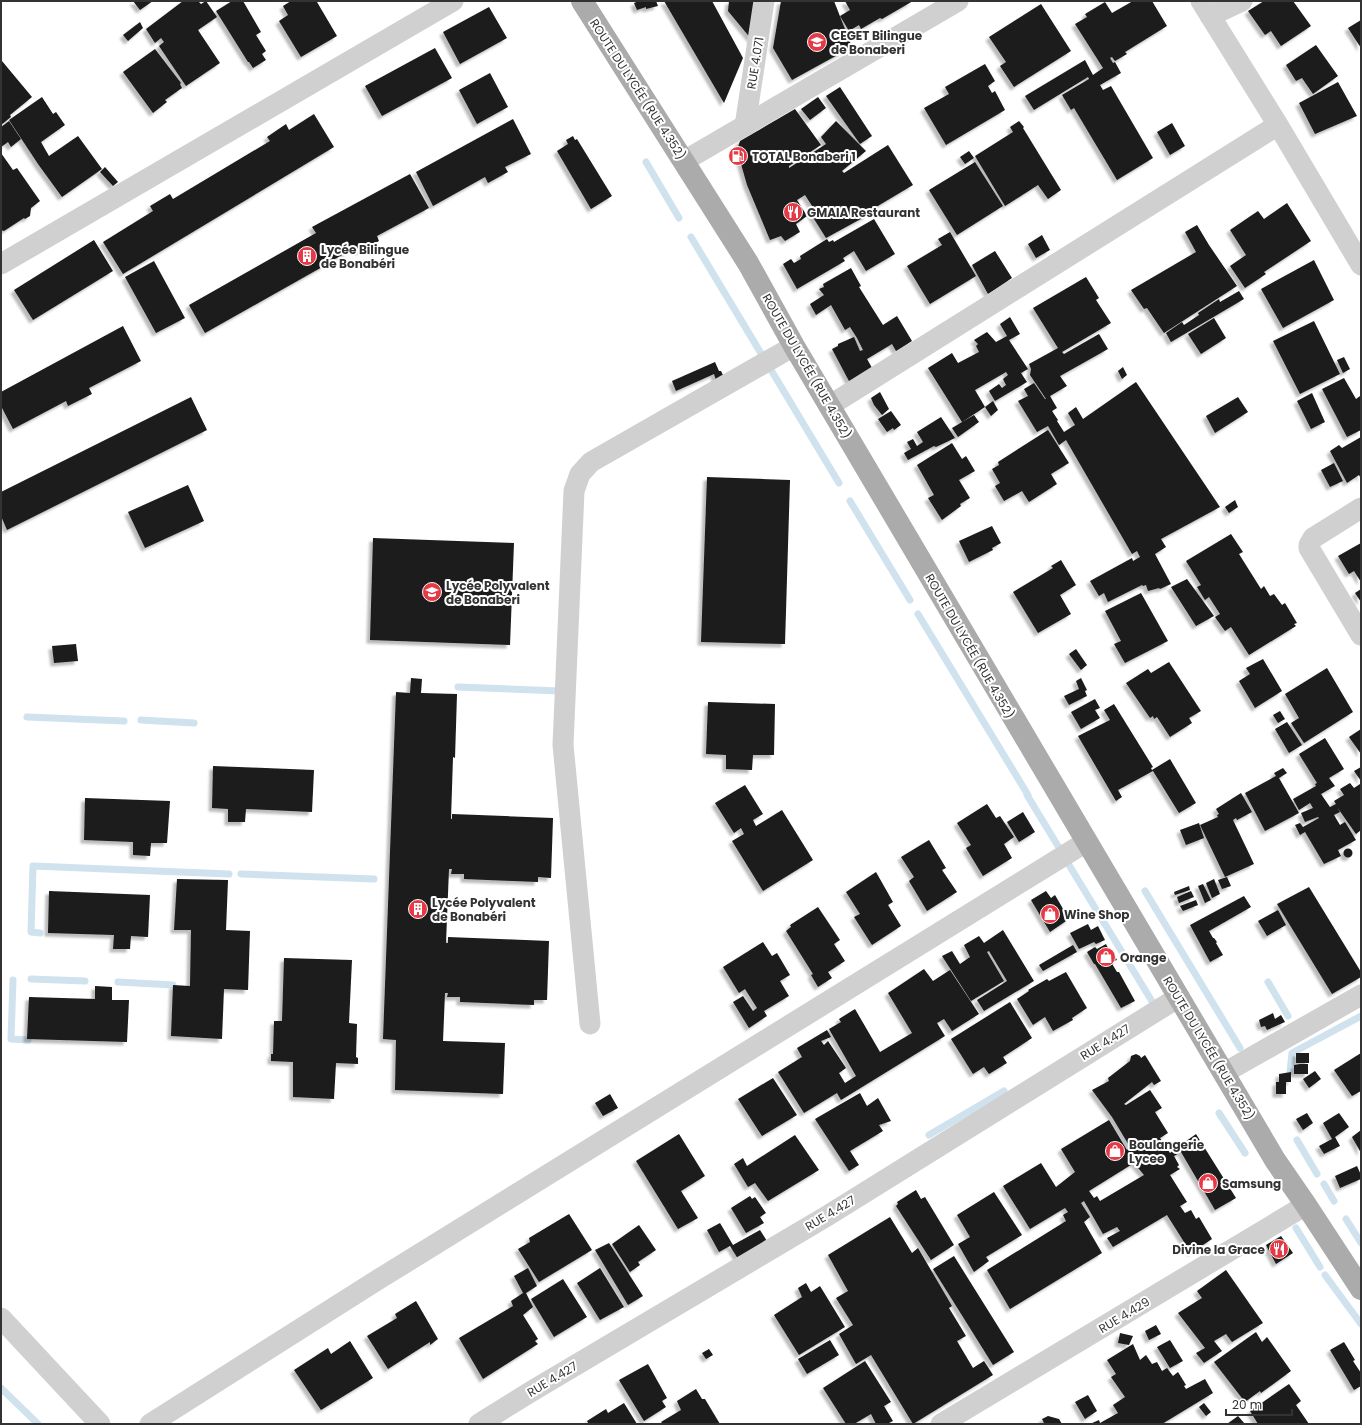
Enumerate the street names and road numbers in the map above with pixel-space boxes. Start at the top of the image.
street label: ROUTE DU LYCÉE (RUE 4.352) [586,15,690,163]
street label: RUE 4.071 [742,36,768,90]
street label: ROUTE DU LYCÉE (RUE 4.352) [758,290,856,442]
street label: ROUTE DU LYCÉE (RUE 4.352) [921,570,1019,722]
street label: ROUTE DU LYCÉE (RUE 4.352) [1159,973,1259,1123]
street label: RUE 4.427 [1077,1020,1134,1064]
street label: RUE 4.427 [802,1191,859,1235]
street label: RUE 4.429 [1095,1293,1153,1337]
street label: RUE 4.427 [524,1357,581,1401]

